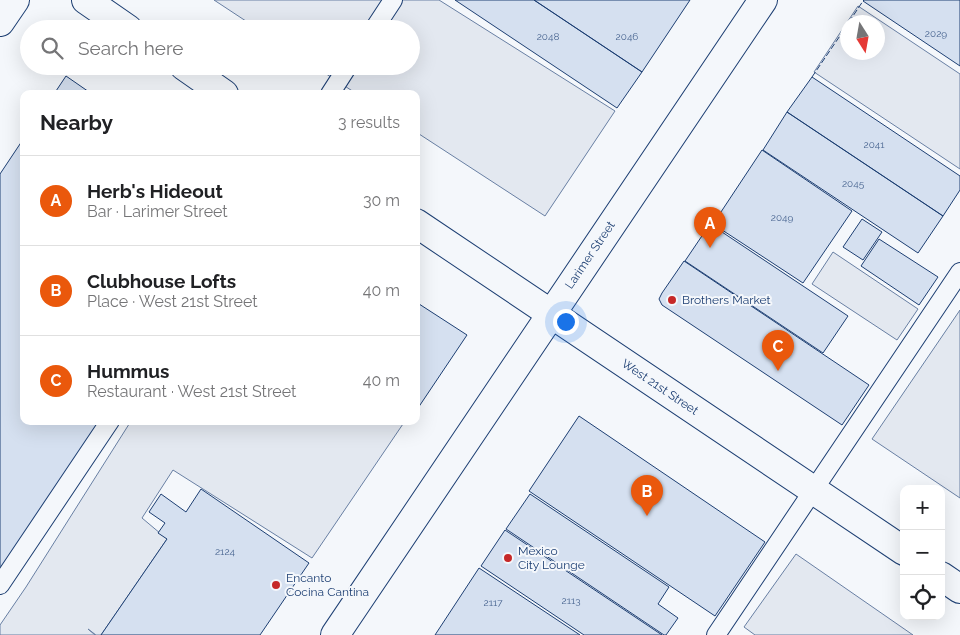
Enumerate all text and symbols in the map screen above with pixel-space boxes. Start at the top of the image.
north arrow [840,15,885,60]
search box [20,20,420,75]
house number: 2029 [925,28,947,39]
house number: 2048 [537,31,559,42]
house number: 2046 [616,31,638,42]
icon: search [38,34,66,62]
text: Search here [78,37,184,59]
text: Nearby [40,110,113,135]
text: 3 results [338,113,400,132]
house number: 2041 [863,139,885,150]
house number: 2045 [842,178,865,189]
text: Herb's Hideout [87,180,223,202]
text: A [51,191,61,210]
text: 30 m [363,191,400,210]
text: Bar · Larimer Street [87,202,228,221]
pin: A [694,207,726,248]
house number: 2049 [771,212,793,223]
street label: Larimer Street [562,218,618,292]
text: Clubhouse Lofts [87,270,236,292]
text: B [51,281,61,300]
text: 40 m [363,281,400,300]
text: Place · West 21st Street [87,292,258,311]
place label: Brothers Market [682,293,770,307]
marker: Brothers Market [666,294,678,306]
your location [553,309,579,335]
pin: C [762,330,794,371]
street label: West 21st Street [619,356,701,418]
text: Hummus [87,360,169,382]
text: C [51,371,61,390]
text: 40 m [363,371,400,390]
text: Restaurant · West 21st Street [87,382,296,401]
pin: B [631,475,663,516]
map controls [900,485,945,620]
button: + [900,485,945,530]
button: − [900,530,945,575]
place label: Mexico City Lounge [518,544,585,572]
house number: 2124 [215,546,236,557]
marker: Mexico City Lounge [502,552,514,564]
place label: Encanto Cocina Cantina [286,571,369,599]
button: locate [900,575,945,620]
marker: Encanto Cocina Cantina [270,579,282,591]
house number: 2113 [561,595,581,606]
house number: 2117 [483,597,503,608]

